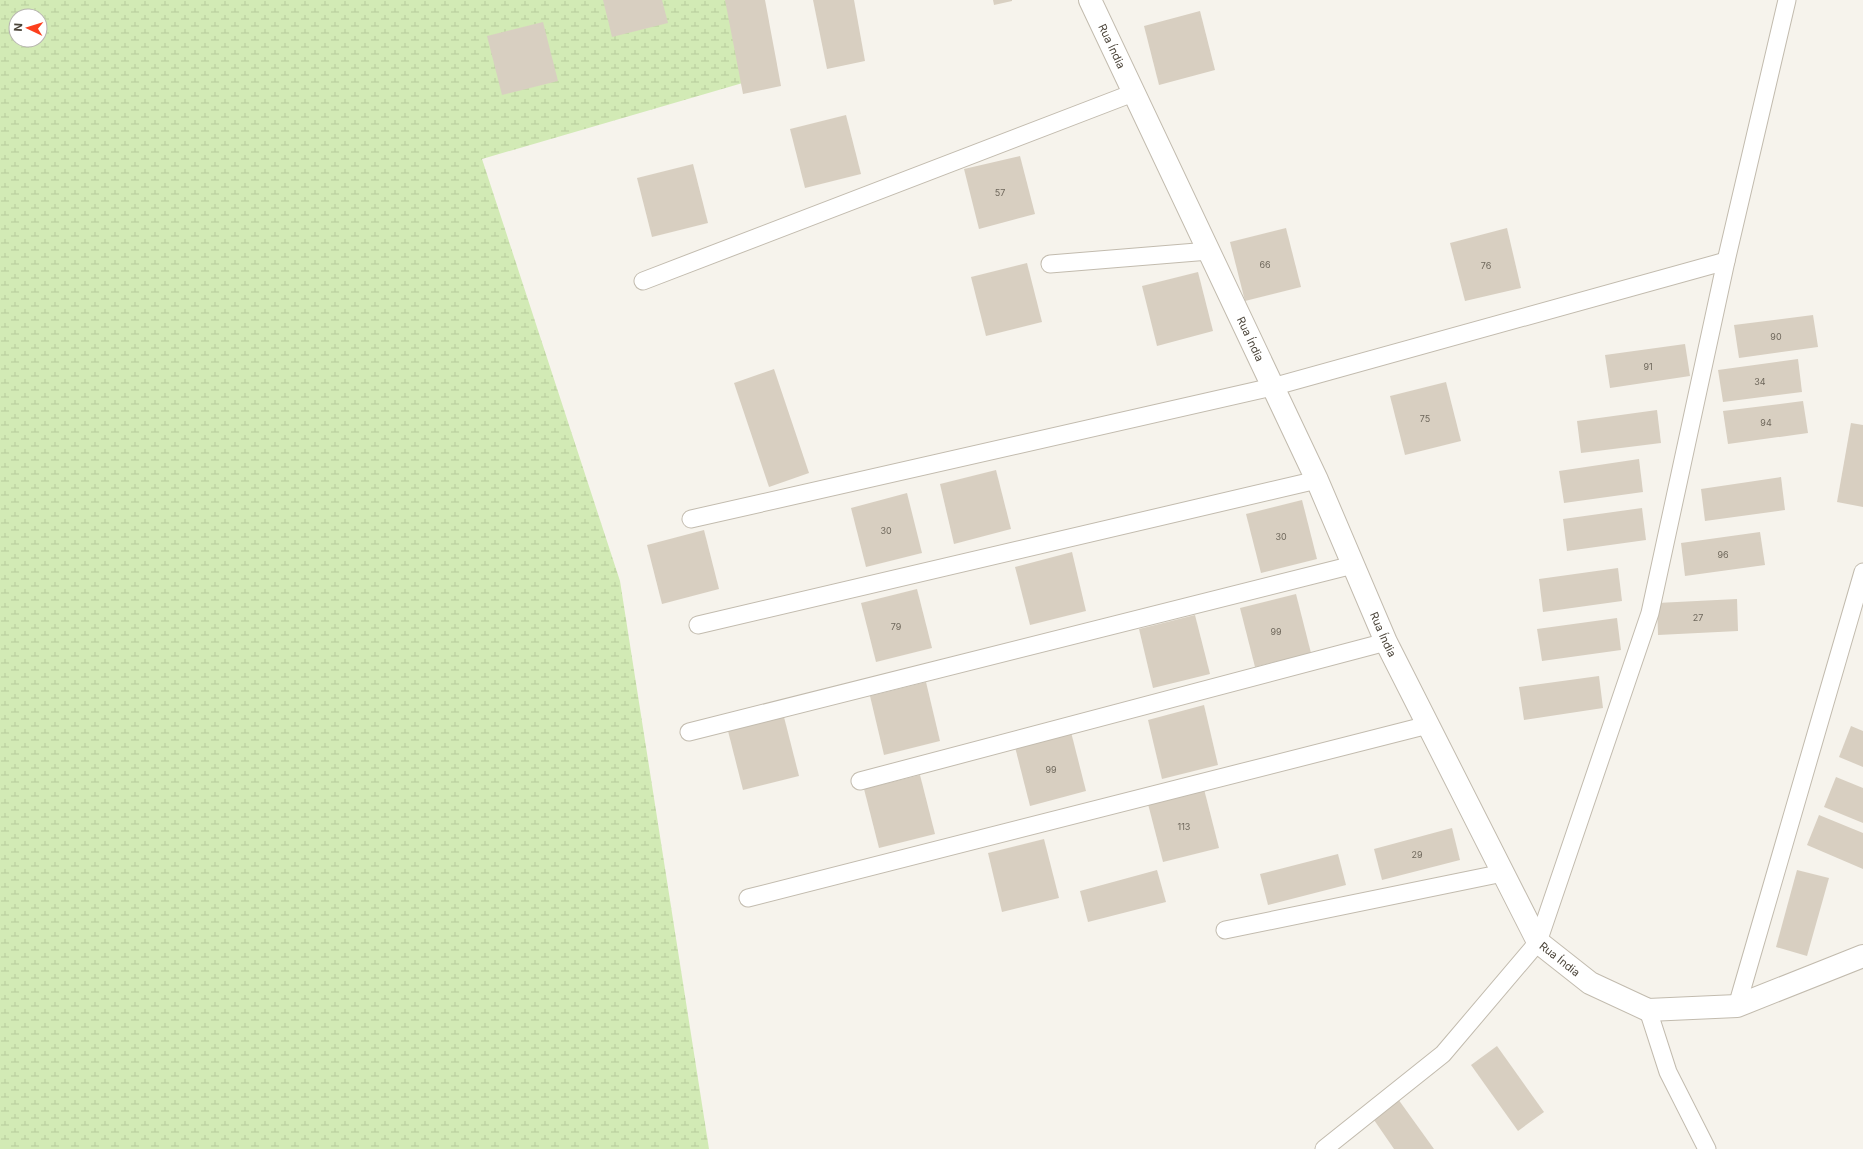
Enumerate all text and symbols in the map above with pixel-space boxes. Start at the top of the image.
north arrow [8,8,48,48]
street label: Rua Índia [1095,21,1128,71]
text: N [11,23,25,32]
house number: 57 [995,187,1005,198]
house number: 66 [1259,259,1271,270]
house number: 76 [1481,260,1492,271]
street label: Rua Índia [1234,314,1267,364]
house number: 90 [1770,331,1782,342]
house number: 91 [1643,361,1653,372]
house number: 34 [1754,376,1766,387]
house number: 75 [1420,413,1430,424]
house number: 94 [1760,417,1772,428]
house number: 30 [880,525,892,536]
house number: 30 [1275,531,1287,542]
house number: 96 [1717,549,1729,560]
street label: Rua Índia [1367,610,1399,659]
house number: 27 [1693,612,1703,623]
house number: 79 [891,621,902,632]
house number: 99 [1270,626,1282,637]
house number: 99 [1045,764,1057,775]
house number: 113 [1178,821,1191,832]
house number: 29 [1411,849,1423,860]
street label: Rua Índia [1537,939,1583,979]

